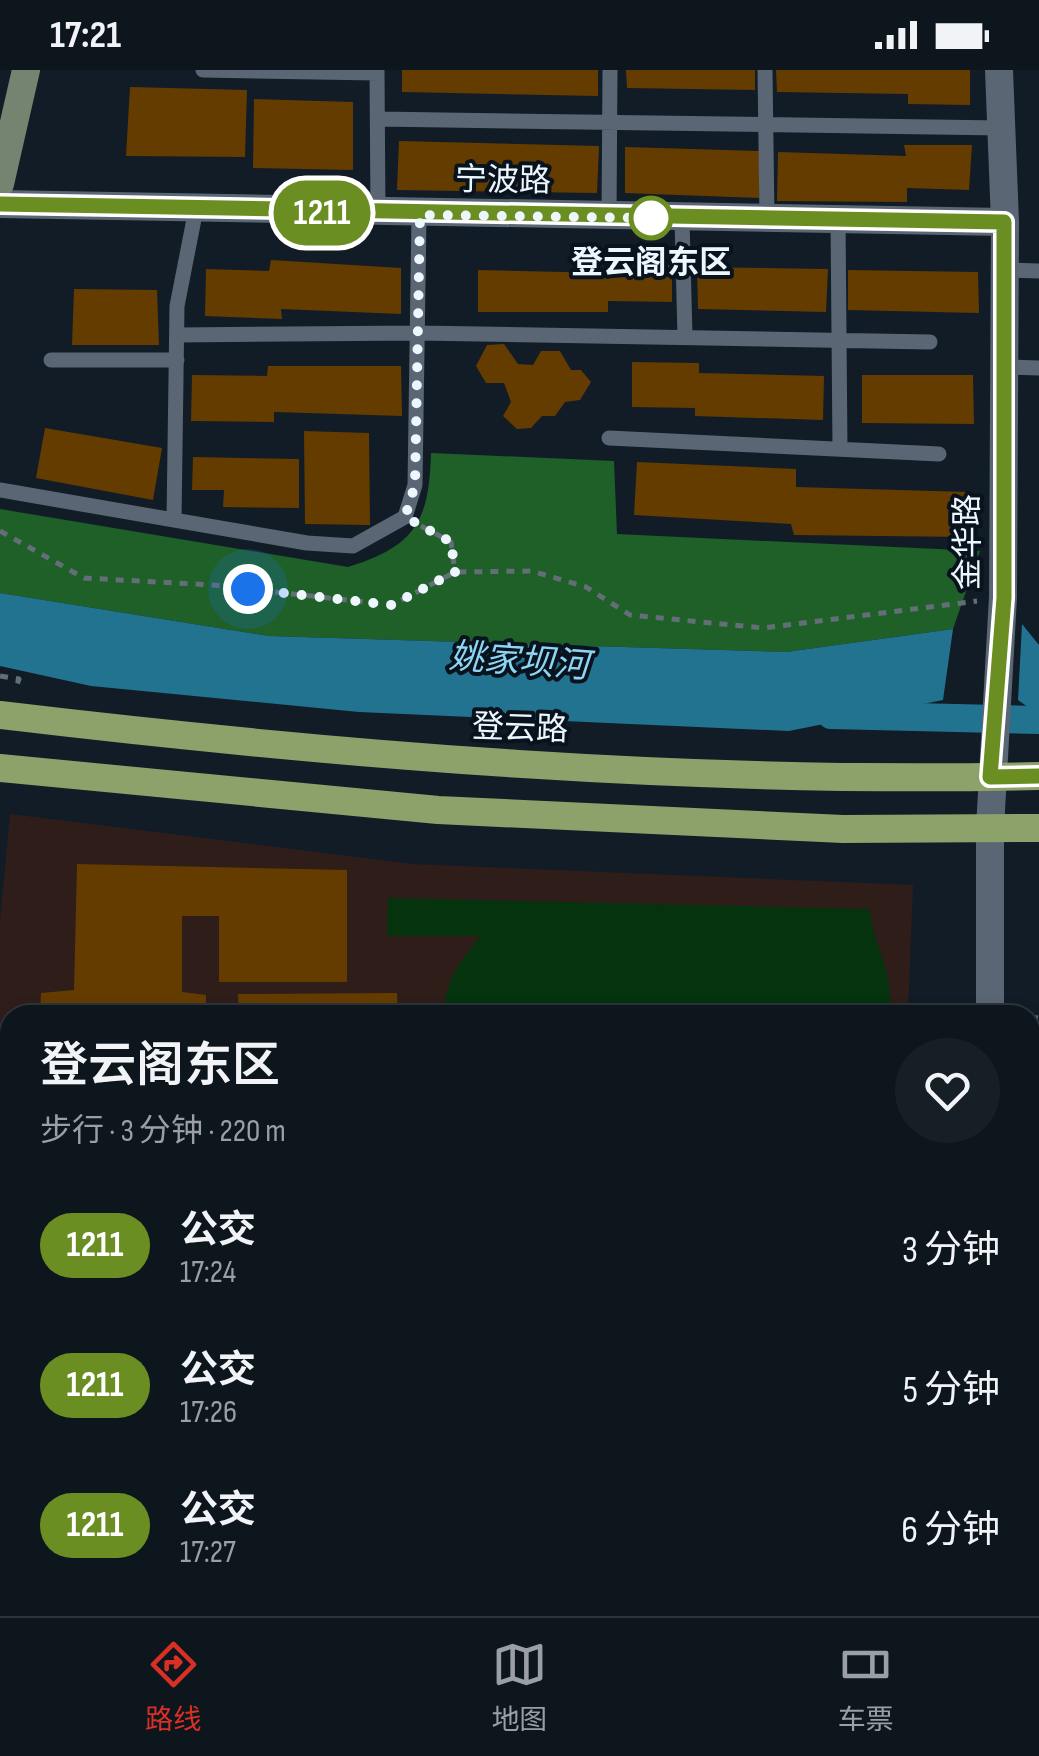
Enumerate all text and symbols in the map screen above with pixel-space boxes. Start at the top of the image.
text: 17:21 [50,13,121,58]
street label: 宁波路 [455,161,551,201]
line badge: 1211 [252,180,392,246]
text: 1211 [294,192,350,235]
marker: 登云阁东区 [630,197,672,239]
place label: 登云阁东区 [571,244,731,283]
street label: 金华路 [949,494,988,590]
your location [223,564,273,614]
water label: 姚家坝河 [448,636,596,689]
street label: 登云路 [471,708,569,750]
text: 登云阁东区 [40,1038,280,1095]
button: heart [895,1038,1000,1143]
text: 步行 · 3 分钟 · 220 m [40,1112,286,1151]
text: 公交 [180,1208,256,1253]
text: 1211 [67,1224,123,1267]
text: 3 分钟 [902,1228,1000,1273]
text: 17:24 [180,1253,236,1292]
text: 公交 [180,1348,256,1393]
text: 1211 [67,1364,123,1407]
text: 5 分钟 [903,1368,1000,1413]
text: 17:26 [180,1393,237,1432]
text: 公交 [180,1488,256,1533]
text: 1211 [67,1504,123,1547]
text: 6 分钟 [901,1508,1000,1553]
text: 17:27 [180,1533,236,1572]
tab: 路线 [145,1637,201,1737]
tab: 地图 [491,1637,548,1737]
tab: 车票 [838,1637,894,1737]

